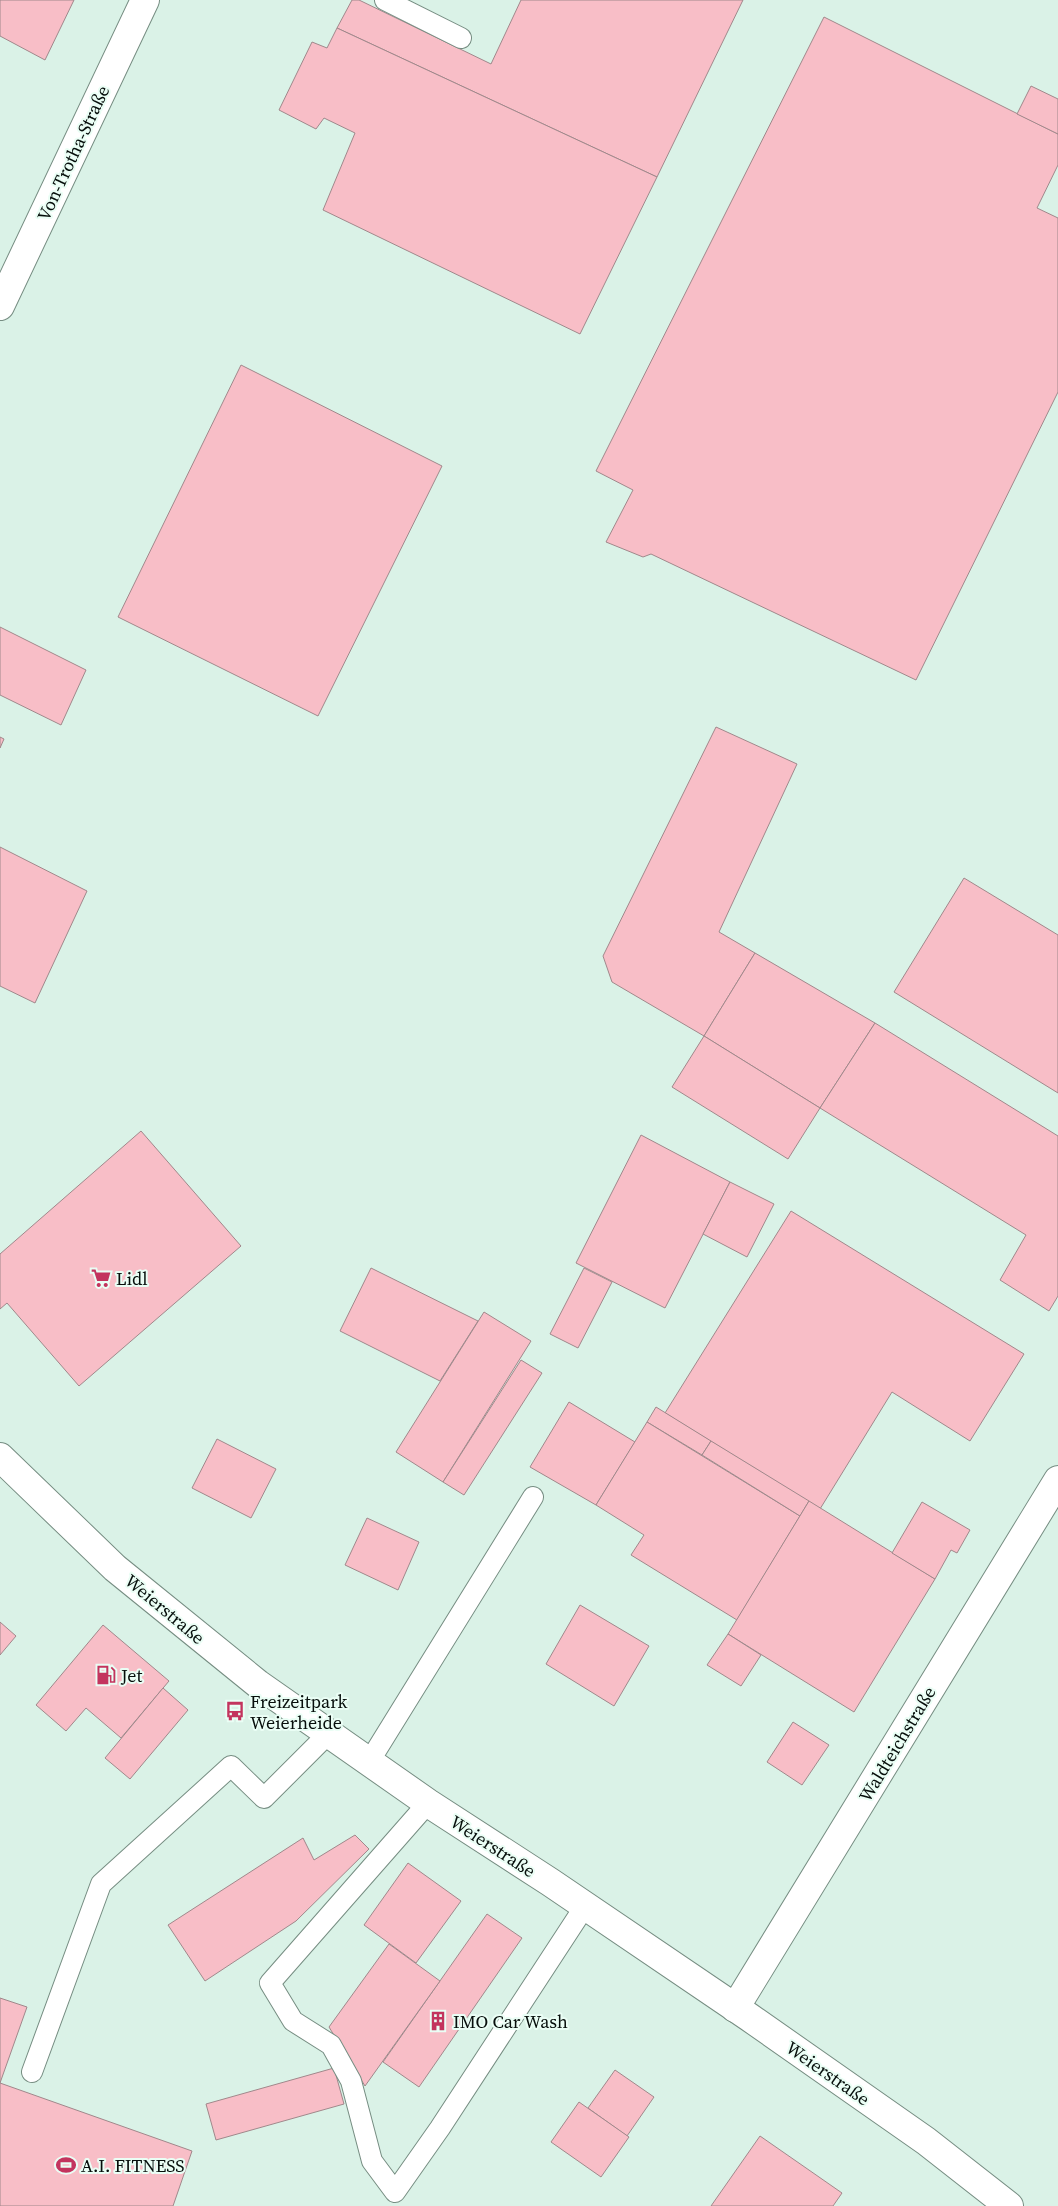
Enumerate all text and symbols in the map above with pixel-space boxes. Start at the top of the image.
street label: Von-Trotha-Straße [31,81,115,225]
place label: Lidl [116,1266,148,1291]
supermarket icon: Lidl [90,1267,112,1289]
street label: Weierstraße [120,1568,210,1650]
place label: Jet [120,1663,143,1688]
fuel station icon: Jet [95,1664,117,1686]
street label: Waldteichstraße [853,1682,941,1806]
place label: Freizeitpark Weierheide [250,1689,348,1735]
bus stop icon: Freizeitpark Weierheide [224,1700,246,1722]
street label: Weierstraße [445,1809,541,1883]
place label: IMO Car Wash [453,2009,568,2034]
building icon: IMO Car Wash [427,2010,449,2032]
street label: Weierstraße [781,2035,875,2111]
place label: A.I. FITNESS [81,2153,185,2178]
sports icon: A.I. FITNESS [55,2154,77,2176]

